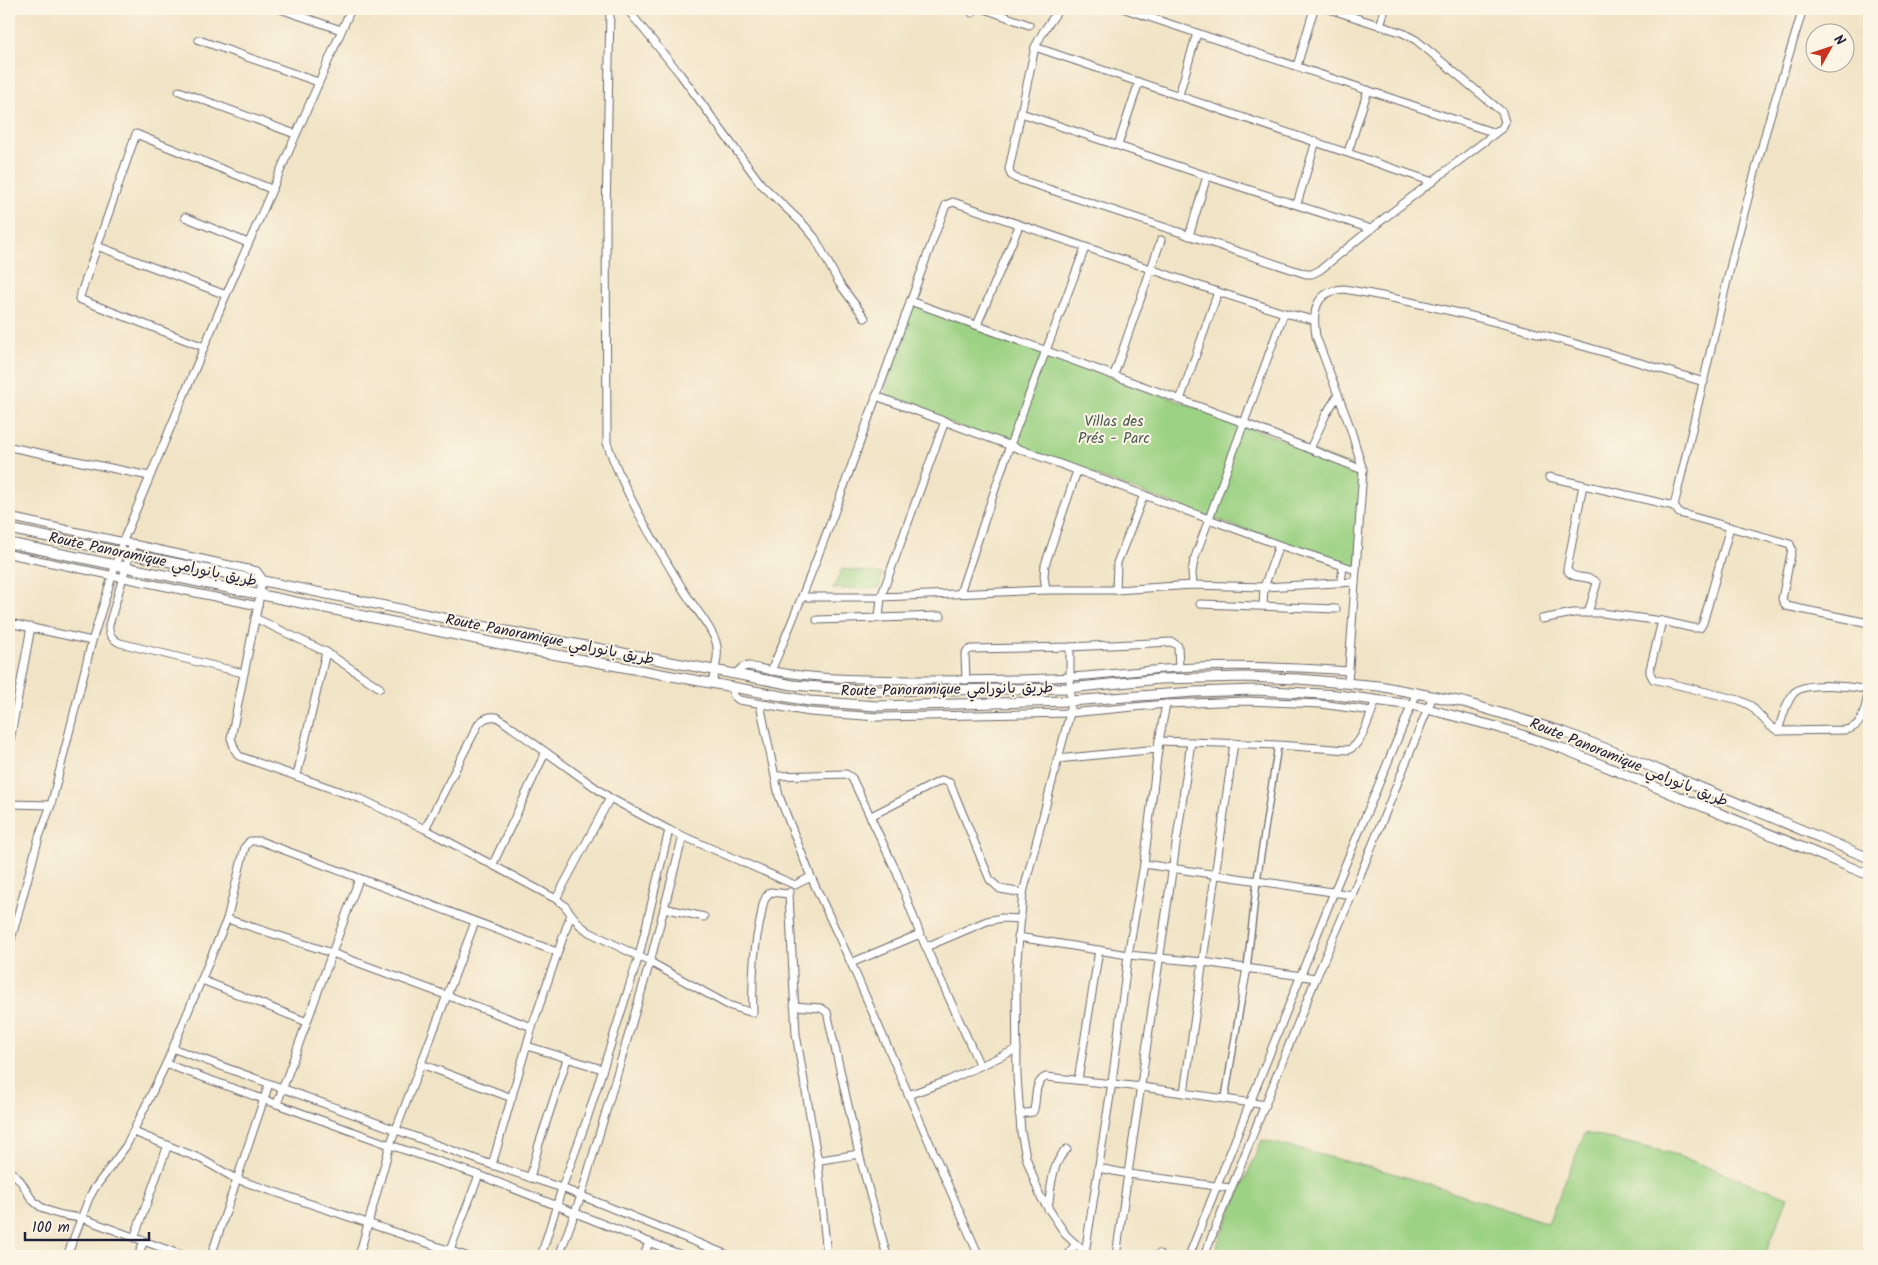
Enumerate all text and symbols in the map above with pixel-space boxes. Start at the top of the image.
north arrow [1806,22,1856,72]
text: N [1828,30,1851,51]
park label: Villas des Prés - Parc [1078,410,1150,451]
street label: Route Panoramique طريق بانورامي [46,526,259,594]
street label: Route Panoramique طريق بانورامي [443,608,656,672]
street label: Route Panoramique طريق بانورامي [841,676,1053,704]
street label: Route Panoramique طريق بانورامي [1526,712,1732,814]
scale bar [25,1210,149,1242]
text: 100 m [32,1216,70,1240]

